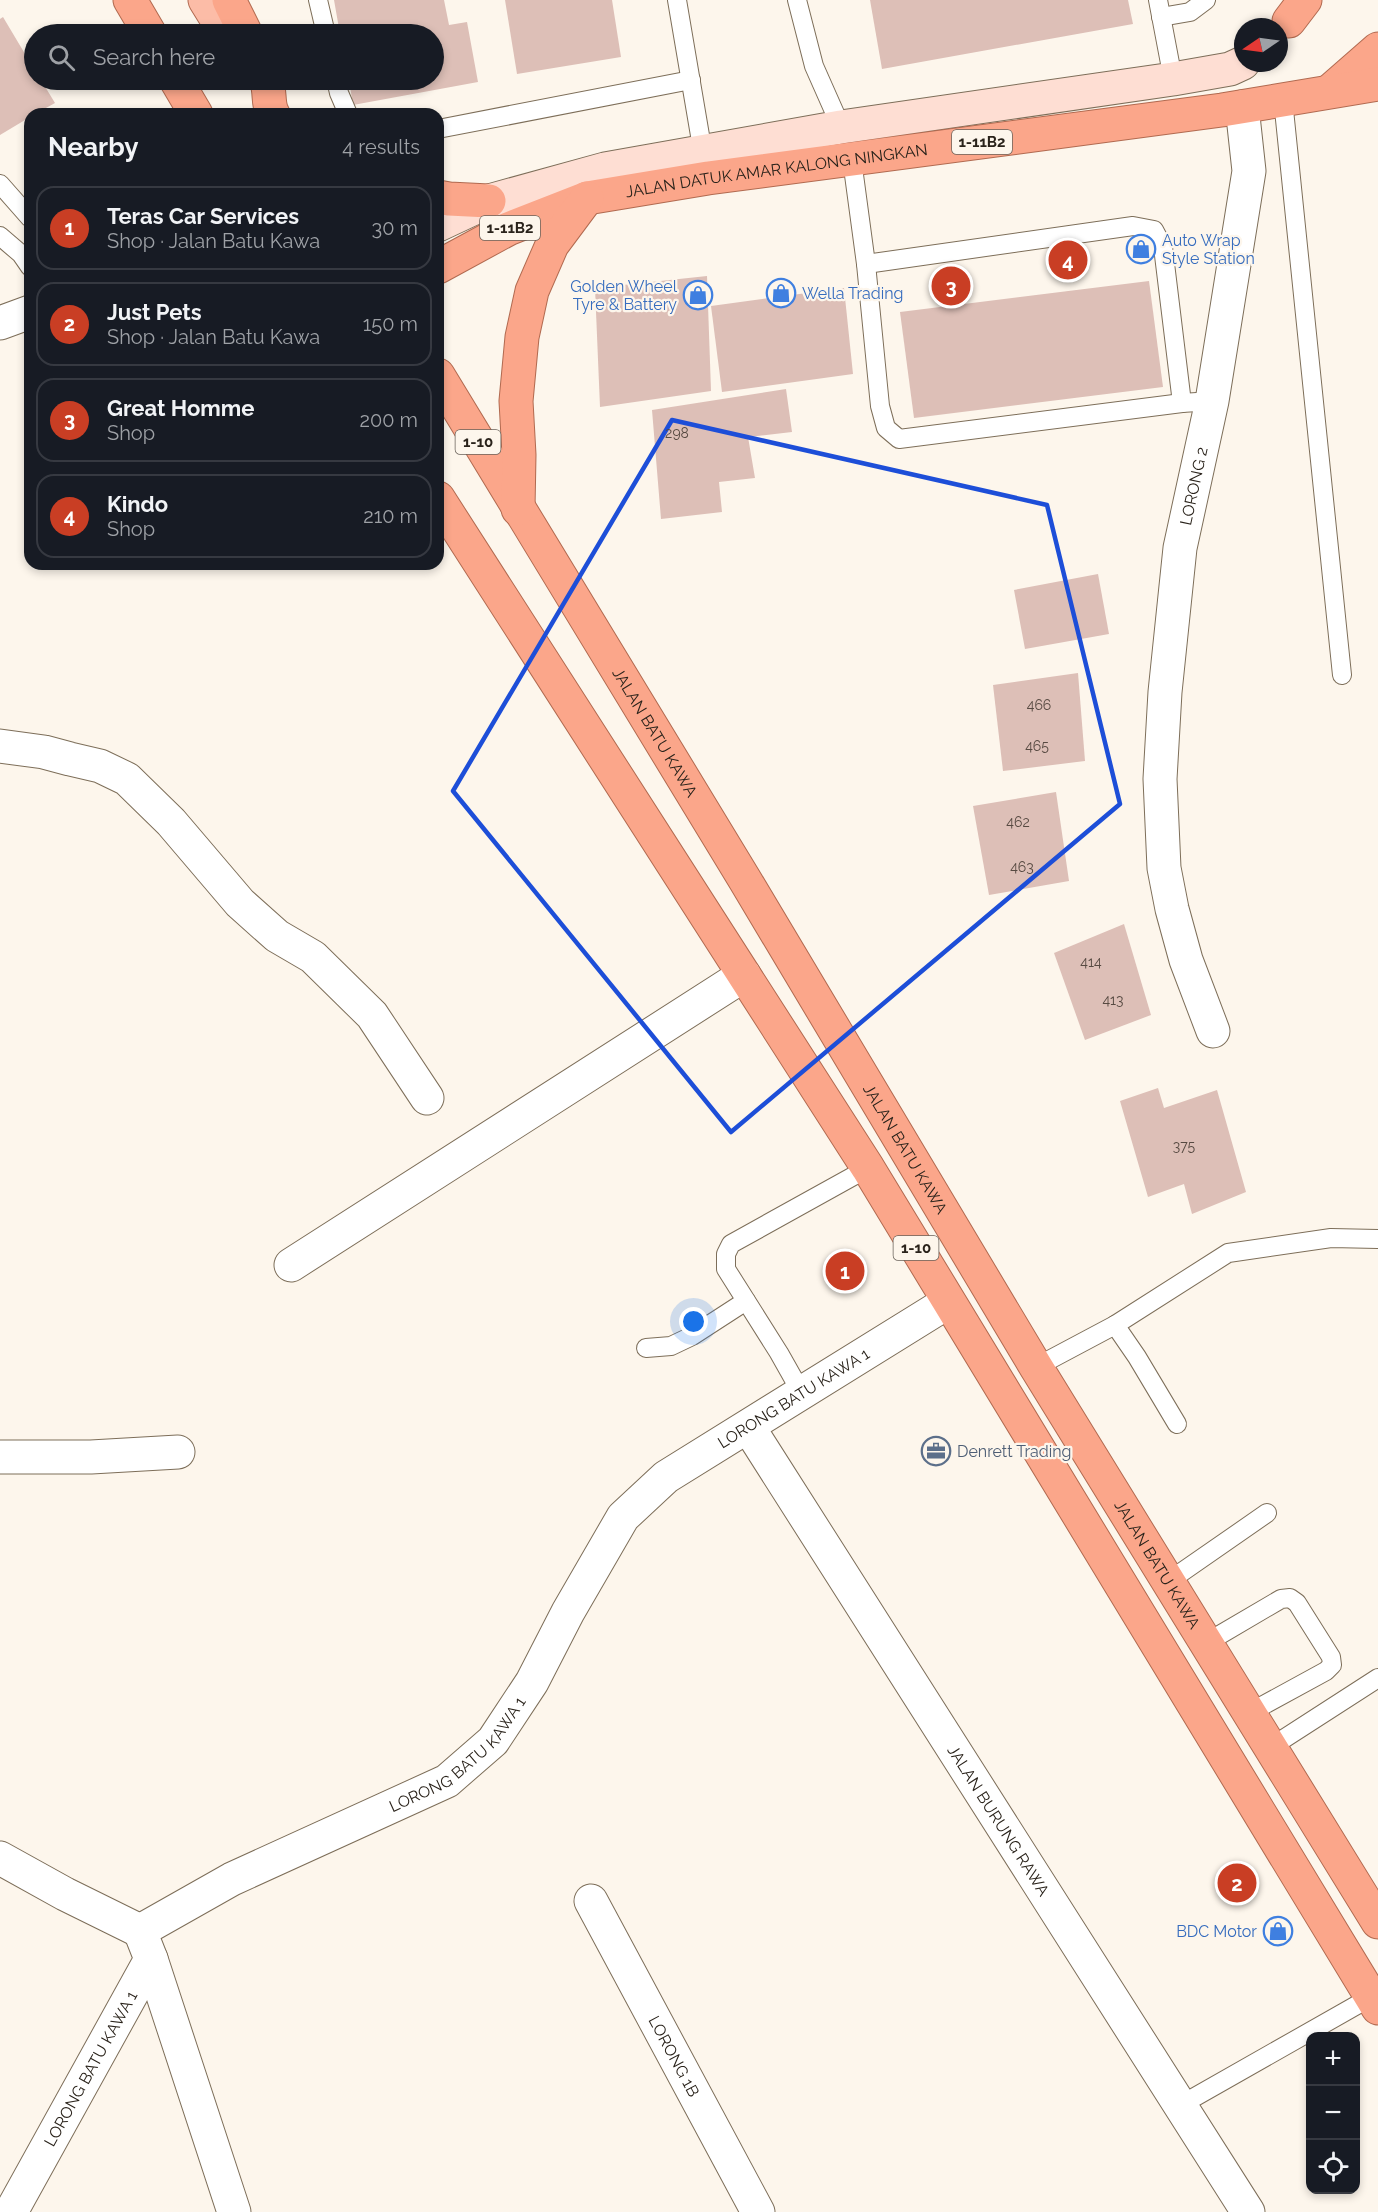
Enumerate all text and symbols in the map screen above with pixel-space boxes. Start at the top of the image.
north arrow [1234,18,1288,72]
search box [24,24,444,90]
icon: search [45,41,78,74]
text: Search here [93,44,215,70]
road number: 1-11B2 [952,130,1012,154]
text: Nearby [48,132,138,162]
text: 4 results [342,135,420,159]
street label: JALAN DATUK AMAR KALONG NINGKAN [624,140,929,202]
text: Teras Car Services [107,203,299,229]
text: 1 [65,216,74,240]
text: 30 m [372,216,418,240]
road number: 1-11B2 [480,216,540,240]
text: Shop · Jalan Batu Kawa [107,229,320,253]
place label: Auto Wrap Style Station [1162,231,1255,268]
shop icon: Auto Wrap Style Station [1125,233,1157,265]
pin: 4 [1048,238,1088,282]
pin: 3 [932,264,970,308]
place label: Golden Wheel Tyre & Battery [570,277,678,314]
shop icon: Wella Trading [765,277,797,309]
shop icon: Golden Wheel Tyre & Battery [682,279,714,311]
place label: Wella Trading [802,284,903,303]
text: Just Pets [107,299,202,325]
text: 2 [64,312,75,336]
text: 150 m [363,312,418,336]
text: Shop · Jalan Batu Kawa [107,325,320,349]
text: Great Homme [107,395,254,421]
text: 3 [64,408,75,432]
text: 200 m [360,408,418,432]
text: Shop [107,421,155,445]
house number: 298 [665,425,689,441]
road number: 1-10 [456,430,500,454]
street label: LORONG 2 [1176,445,1212,527]
text: Kindo [107,491,168,517]
text: 4 [64,504,75,528]
text: 210 m [363,504,418,528]
text: Shop [107,517,155,541]
street label: JALAN BATU KAWA [608,664,701,801]
house number: 466 [1027,697,1051,713]
house number: 465 [1025,738,1049,754]
house number: 462 [1006,814,1030,830]
house number: 463 [1010,859,1034,875]
house number: 414 [1080,954,1102,970]
house number: 413 [1102,992,1124,1008]
street label: JALAN BATU KAWA [859,1081,951,1217]
house number: 375 [1173,1138,1196,1154]
road number: 1-10 [894,1236,938,1260]
pin: 1 [826,1248,864,1294]
your location [679,1307,708,1336]
street label: LORONG BATU KAWA 1 [714,1344,873,1453]
office icon: Denrett Trading [920,1435,952,1467]
place label: Denrett Trading [957,1442,1071,1461]
street label: JALAN BATU KAWA [1110,1497,1204,1633]
street label: LORONG BATU KAWA 1 [386,1693,530,1816]
street label: JALAN BURUNG RAWA [943,1742,1053,1900]
pin: 2 [1218,1860,1256,1906]
shop icon: BDC Motor [1262,1915,1294,1947]
place label: BDC Motor [1176,1922,1257,1941]
street label: LORONG BATU KAWA 1 [40,1988,142,2150]
street label: LORONG 1B [644,2013,703,2100]
map controls [1306,2032,1360,2194]
button: + [1306,2032,1360,2086]
button: − [1306,2086,1360,2140]
button: locate [1306,2140,1360,2194]

